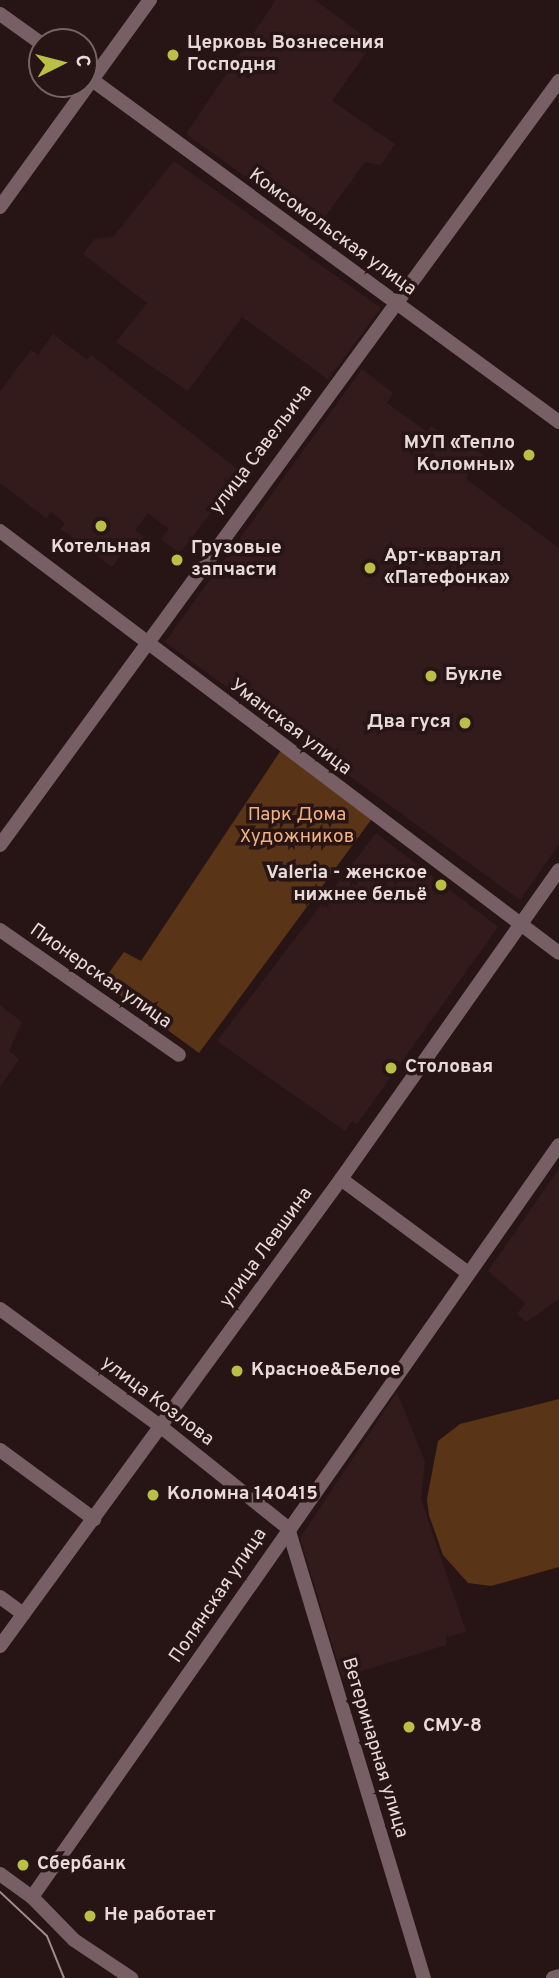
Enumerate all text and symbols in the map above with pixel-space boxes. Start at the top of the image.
north arrow [28,28,98,98]
place label: Церковь Вознесения Господня [187,33,384,77]
marker: Церковь Вознесения Господня [165,47,181,63]
text: С [69,54,94,68]
street label: Комсомольская улица [244,165,420,301]
street label: улица Савельича [206,381,318,519]
place label: МУП «Тепло Коломны» [404,433,515,477]
marker: МУП «Тепло Коломны» [521,447,537,463]
marker: Котельная [93,518,109,534]
place label: Котельная [51,537,151,559]
place label: Грузовые запчасти [191,538,281,582]
place label: Арт-квартал «Патефонка» [384,546,510,590]
marker: Грузовые запчасти [169,552,185,568]
marker: Арт-квартал «Патефонка» [362,560,378,576]
place label: Букле [445,665,502,687]
marker: Букле [423,668,439,684]
street label: Уманская улица [225,675,355,781]
place label: Два гуся [367,712,451,734]
marker: Два гуся [457,715,473,731]
park label: Парк Дома Художников [240,805,354,849]
place label: Valeria - женское нижнее бельё [266,863,427,907]
marker: Valeria - женское нижнее бельё [433,877,449,893]
street label: Пионерская улица [25,920,175,1034]
place label: Столовая [405,1057,493,1079]
marker: Столовая [383,1060,399,1076]
street label: улица Левшина [216,1183,318,1313]
street label: улица Козлова [96,1352,218,1452]
place label: Красное&Белое [251,1360,401,1382]
marker: Красное&Белое [229,1363,245,1379]
place label: Коломна 140415 [167,1484,318,1506]
marker: Коломна 140415 [145,1487,161,1503]
street label: Полянская улица [165,1524,273,1668]
street label: Ветеринарная улица [336,1655,412,1841]
place label: СМУ-8 [423,1716,482,1738]
marker: СМУ-8 [401,1719,417,1735]
place label: Сбербанк [37,1854,126,1876]
marker: Сбербанк [15,1857,31,1873]
place label: Не работает [104,1905,216,1927]
marker: Не работает [82,1908,98,1924]

